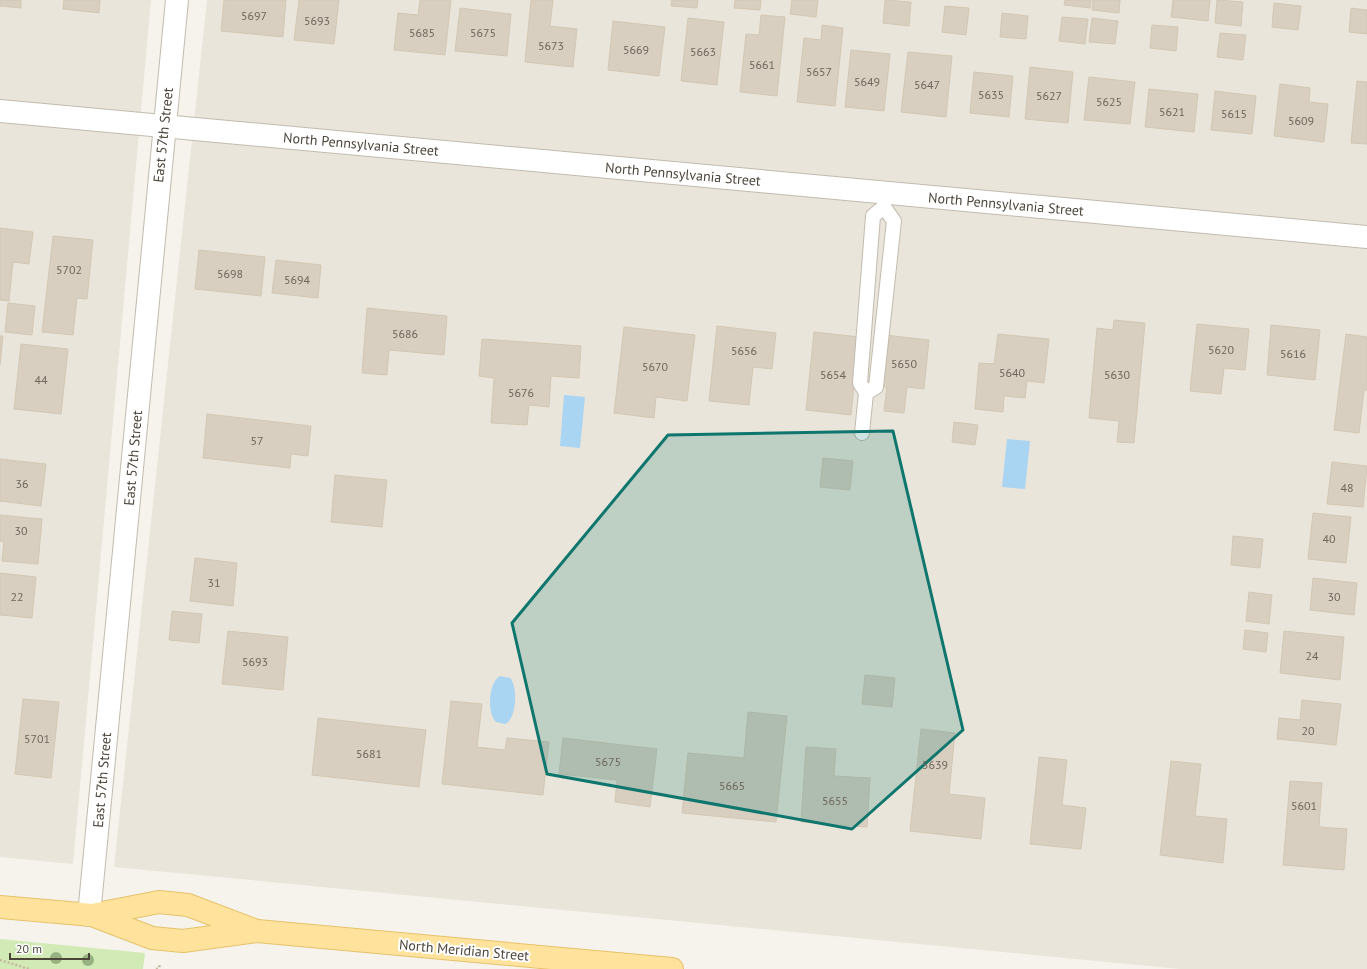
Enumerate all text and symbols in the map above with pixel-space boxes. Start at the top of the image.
house number: 5697 [241,8,267,23]
house number: 5693 [304,13,330,28]
house number: 5685 [409,25,435,40]
house number: 5675 [470,25,496,40]
house number: 5673 [538,38,564,53]
house number: 5669 [623,42,649,57]
house number: 5663 [690,44,716,59]
house number: 5661 [749,57,775,72]
house number: 5657 [806,64,832,79]
house number: 5649 [854,74,880,89]
house number: 5647 [914,77,940,92]
street label: East 57th Street [149,86,177,184]
house number: 5635 [978,87,1004,102]
house number: 5627 [1036,88,1062,103]
house number: 5625 [1096,94,1122,109]
house number: 5621 [1159,104,1185,119]
house number: 5615 [1221,106,1247,121]
house number: 5609 [1288,113,1314,128]
street label: North Pennsylvania Street [282,128,440,160]
street label: North Pennsylvania Street [604,158,762,190]
street label: North Pennsylvania Street [927,188,1085,220]
house number: 5702 [56,262,82,277]
house number: 5698 [217,266,243,281]
house number: 5694 [284,272,311,287]
house number: 5686 [392,326,418,341]
house number: 5620 [1208,342,1235,357]
house number: 5656 [731,343,757,358]
house number: 5616 [1280,346,1306,361]
house number: 5650 [891,356,918,371]
house number: 5670 [642,359,669,374]
house number: 5640 [999,365,1026,380]
house number: 5654 [820,367,847,382]
house number: 5630 [1104,367,1131,382]
house number: 44 [34,372,48,387]
house number: 5676 [508,385,534,400]
street label: East 57th Street [120,409,146,506]
house number: 57 [250,433,264,448]
house number: 36 [15,476,29,491]
house number: 48 [1340,480,1354,495]
house number: 30 [14,523,28,538]
house number: 40 [1322,531,1336,546]
house number: 31 [207,575,221,590]
house number: 22 [10,589,24,604]
house number: 30 [1327,589,1341,604]
house number: 24 [1305,648,1319,663]
house number: 5693 [242,654,268,669]
house number: 20 [1301,723,1315,738]
house number: 5701 [24,731,50,746]
street label: East 57th Street [89,731,115,828]
house number: 5681 [356,746,382,761]
house number: 5675 [595,754,621,769]
house number: 5639 [922,757,948,772]
house number: 5665 [719,778,745,793]
house number: 5655 [822,793,848,808]
house number: 5601 [1291,798,1317,813]
scale bar [10,935,89,961]
street label: North Meridian Street [398,935,530,965]
text: 20 m [16,941,42,956]

